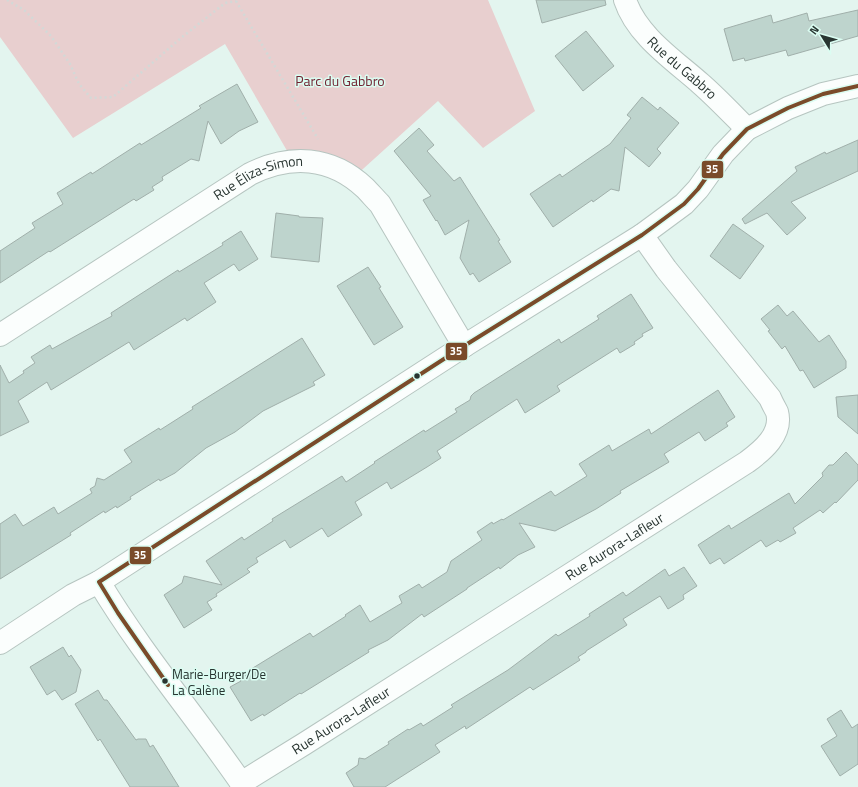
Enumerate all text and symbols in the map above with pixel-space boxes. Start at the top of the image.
north arrow [802,16,842,56]
text: N [805,22,823,38]
street label: Rue du Gabbro [643,31,722,104]
park label: Parc du Gabbro [295,70,385,91]
street label: Rue Éliza-Simon [209,150,303,205]
line badge: 35 [701,160,724,179]
text: 35 [706,161,718,177]
line badge: 35 [445,342,468,361]
text: 35 [450,343,462,359]
unlabelled marker [412,371,422,381]
street label: Rue Aurora-Lafleur [561,507,668,585]
line badge: 35 [129,546,152,565]
text: 35 [134,547,146,563]
place label: Marie-Burger/De La Galène [172,664,266,700]
marker: Marie-Burger/De La Galène [160,676,170,686]
street label: Rue Aurora-Lafleur [287,681,394,759]

